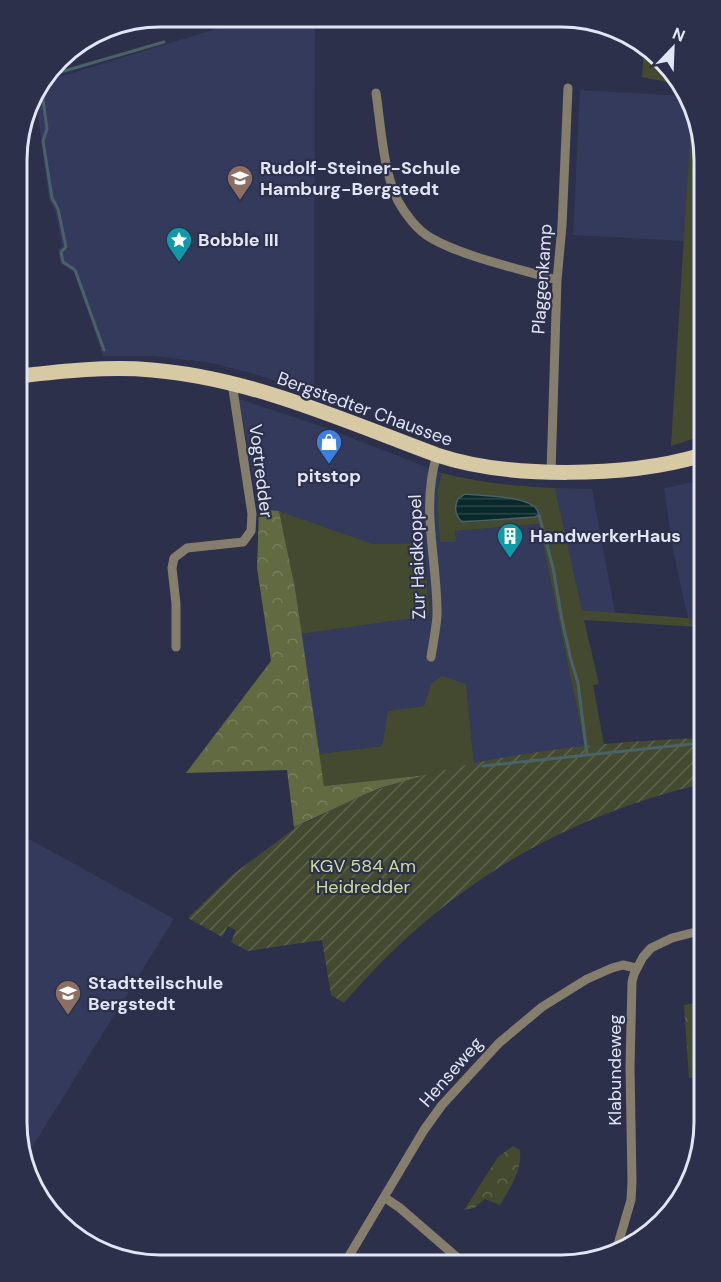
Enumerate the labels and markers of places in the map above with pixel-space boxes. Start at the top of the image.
place label: Rudolf-Steiner-Schule Hamburg-Bergstedt [260,156,461,201]
school or university icon: Rudolf-Steiner-Schule Hamburg-Bergstedt [225,163,255,201]
place icon: Bobble III [164,225,194,263]
place label: Bobble III [198,228,279,252]
shop icon: pitstop [314,427,344,465]
place label: pitstop [297,464,361,488]
building icon: HandwerkerHaus [495,521,525,559]
place label: HandwerkerHaus [530,524,681,548]
place label: Stadtteilschule Bergstedt [88,971,223,1016]
school or university icon: Stadtteilschule Bergstedt [53,978,83,1016]

